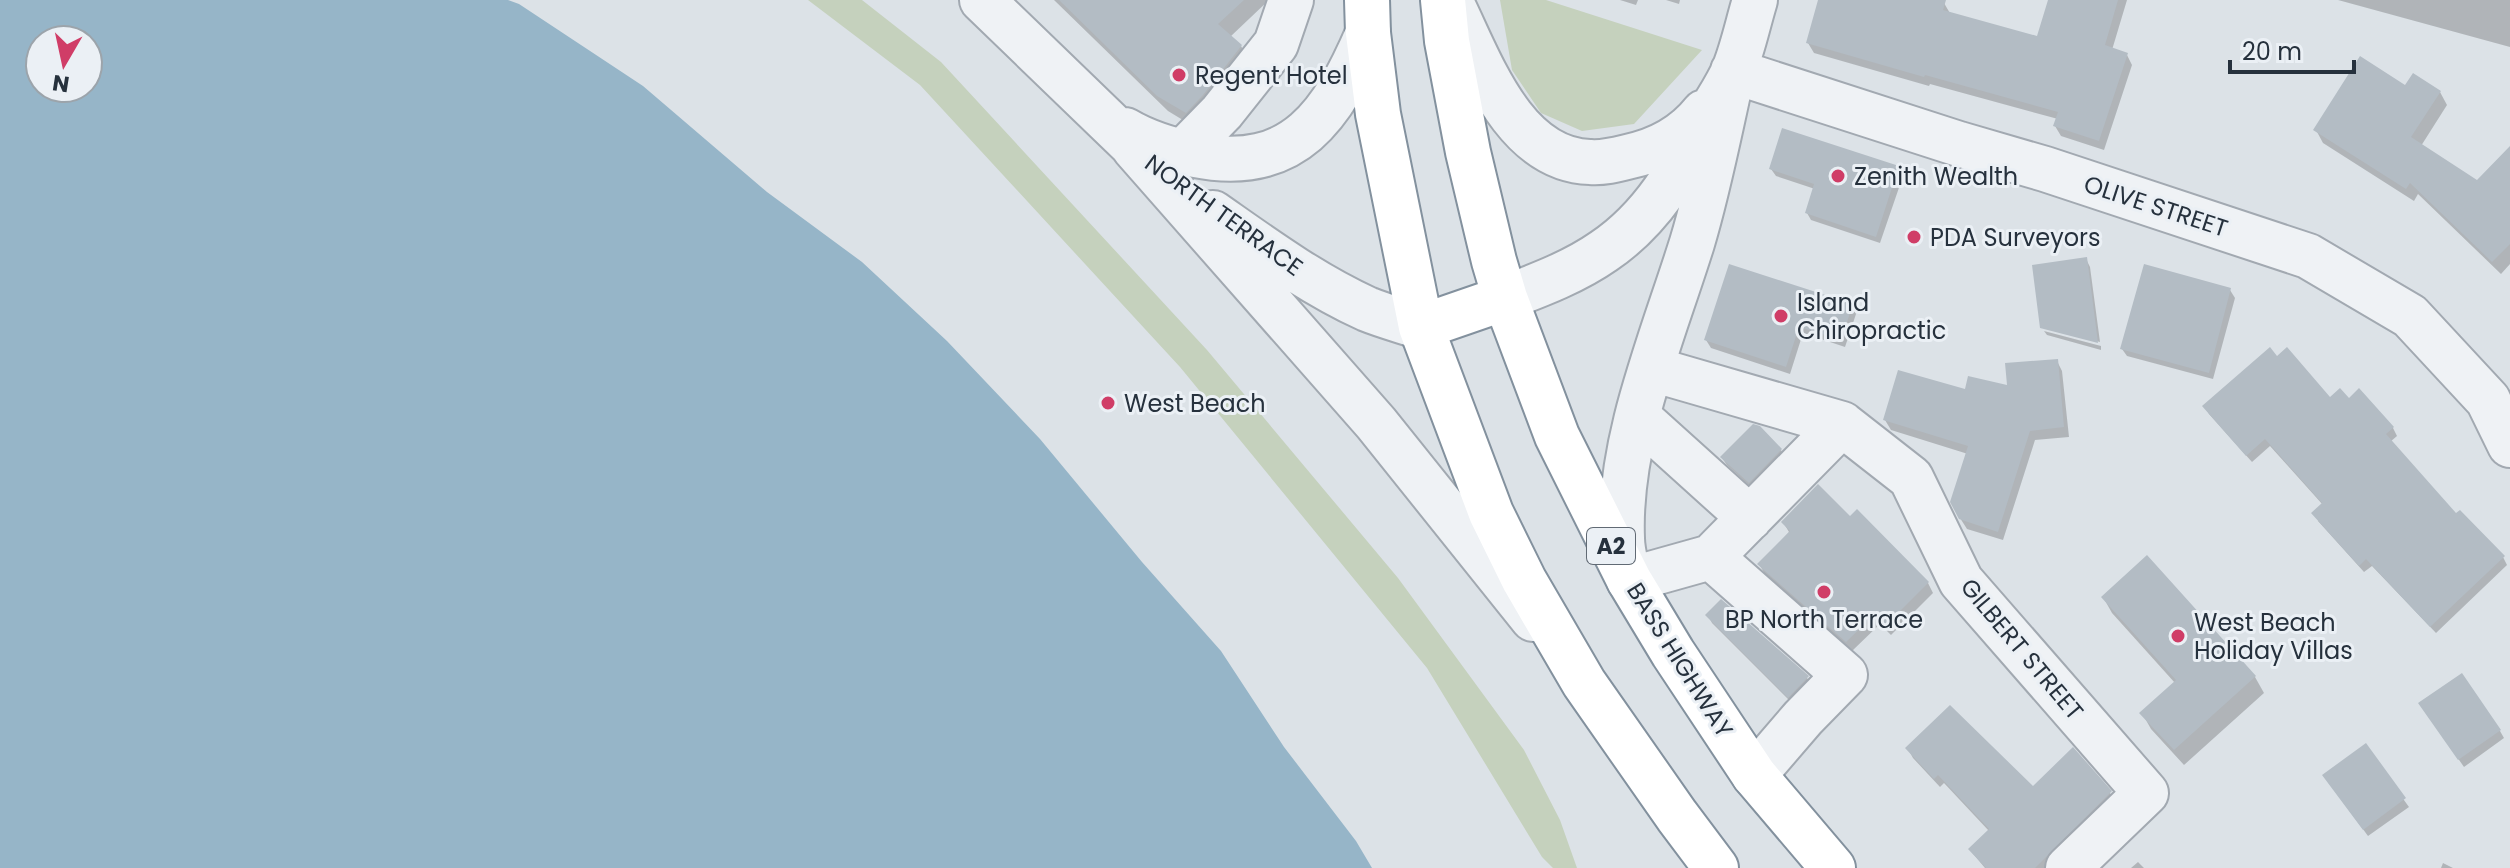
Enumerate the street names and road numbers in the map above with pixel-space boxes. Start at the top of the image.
street label: NORTH TERRACE [1138,146,1310,284]
street label: OLIVE STREET [2080,167,2232,245]
road number: A2 [1587,528,1635,564]
street label: GILBERT STREET [1953,571,2091,727]
street label: BASS HIGHWAY [1619,576,1741,744]

